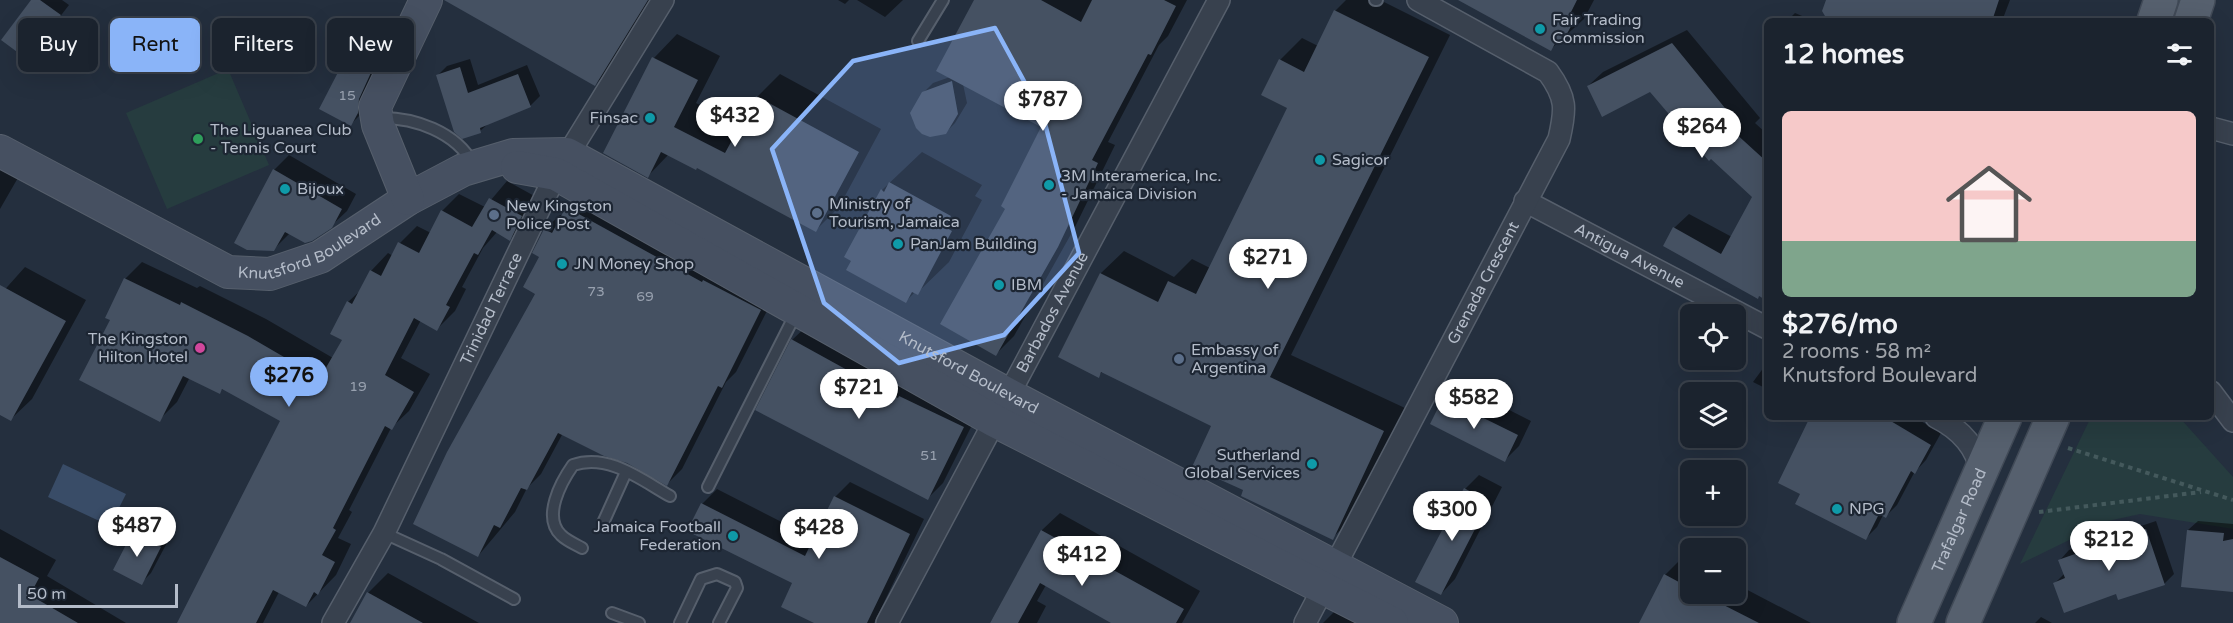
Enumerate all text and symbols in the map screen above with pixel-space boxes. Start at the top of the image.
place label: Fair Trading Commission [1552,10,1645,48]
chip: Buy [18,18,98,72]
chip: Rent [110,18,200,72]
chip: Filters [212,18,315,72]
chip: New [327,18,414,72]
marker: Fair Trading Commission [1533,22,1547,36]
icon: filters [2163,38,2196,71]
text: 12 homes [1782,39,1904,70]
pin: $787 [1007,81,1079,132]
house number: 15 [338,87,356,104]
text: $787 [1018,88,1068,112]
pin: $432 [699,97,771,148]
text: $432 [710,104,760,128]
place label: Finsac [590,108,638,128]
pin: $264 [1666,108,1738,159]
marker: Finsac [643,111,657,125]
text: $264 [1677,115,1727,139]
place label: The Liguanea Club - Tennis Court [210,120,352,158]
marker: The Liguanea Club - Tennis Court [191,132,205,146]
place label: Sagicor [1332,150,1390,170]
icon: home [1935,150,2043,258]
marker: Sagicor [1313,153,1327,167]
place label: 3M Interamerica, Inc. - Jamaica Division [1061,166,1221,204]
marker: 3M Interamerica, Inc. - Jamaica Division [1042,178,1056,192]
place label: Bijoux [297,179,344,199]
marker: Bijoux [278,182,292,196]
place label: Ministry of Tourism, Jamaica [829,194,960,232]
place label: New Kingston Police Post [506,196,612,234]
marker: Ministry of Tourism, Jamaica [810,206,824,220]
marker: New Kingston Police Post [487,208,501,222]
street label: Knutsford Boulevard [237,209,385,284]
street label: Grenada Crescent [1443,218,1524,348]
street label: Antigua Avenue [1571,219,1688,293]
place label: PanJam Building [910,234,1037,254]
marker: PanJam Building [891,237,905,251]
pin: $271 [1232,239,1304,290]
text: $271 [1243,246,1293,270]
street label: Barbados Avenue [1012,248,1093,376]
street label: Trinidad Terrace [456,249,527,368]
place label: JN Money Shop [574,254,694,274]
marker: JN Money Shop [555,257,569,271]
place label: IBM [1011,275,1042,295]
marker: IBM [992,278,1006,292]
house number: 73 [587,283,605,300]
house number: 69 [636,288,654,305]
map controls [1680,304,1746,604]
button: locate [1680,304,1746,370]
text: $276/mo [1782,309,1898,340]
street label: Knutsford Boulevard [895,327,1042,419]
place label: The Kingston Hilton Hotel [88,329,188,367]
place label: Embassy of Argentina [1191,340,1280,378]
text: 2 rooms · 58 m² [1782,340,1931,364]
marker: The Kingston Hilton Hotel [193,341,207,355]
marker: Embassy of Argentina [1172,352,1186,366]
pin: $276 [253,357,325,408]
text: $276 [264,364,314,388]
text: Knutsford Boulevard [1782,364,1977,388]
pin: $721 [823,369,895,420]
text: $721 [834,376,884,400]
house number: 19 [349,378,367,395]
pin: $582 [1438,379,1510,430]
button: layers [1680,382,1746,448]
text: $582 [1449,386,1499,410]
place label: Sutherland Global Services [1184,445,1300,483]
house number: 51 [920,447,938,464]
marker: Sutherland Global Services [1305,457,1319,471]
button: + [1680,460,1746,526]
street label: Trafalgar Road [1927,465,1991,576]
pin: $300 [1416,491,1488,542]
text: $300 [1427,498,1477,522]
place label: NPG [1849,499,1885,519]
marker: NPG [1830,502,1844,516]
pin: $487 [101,507,173,558]
pin: $428 [783,509,855,560]
text: $487 [112,514,162,538]
text: $428 [794,516,844,540]
place label: Jamaica Football Federation [594,517,721,555]
pin: $212 [2073,521,2145,572]
text: $212 [2084,528,2134,552]
marker: Jamaica Football Federation [726,529,740,543]
pin: $412 [1046,536,1118,587]
button: − [1680,538,1746,604]
text: $412 [1057,543,1107,567]
scale bar [18,581,178,608]
text: 50 m [27,584,66,604]

